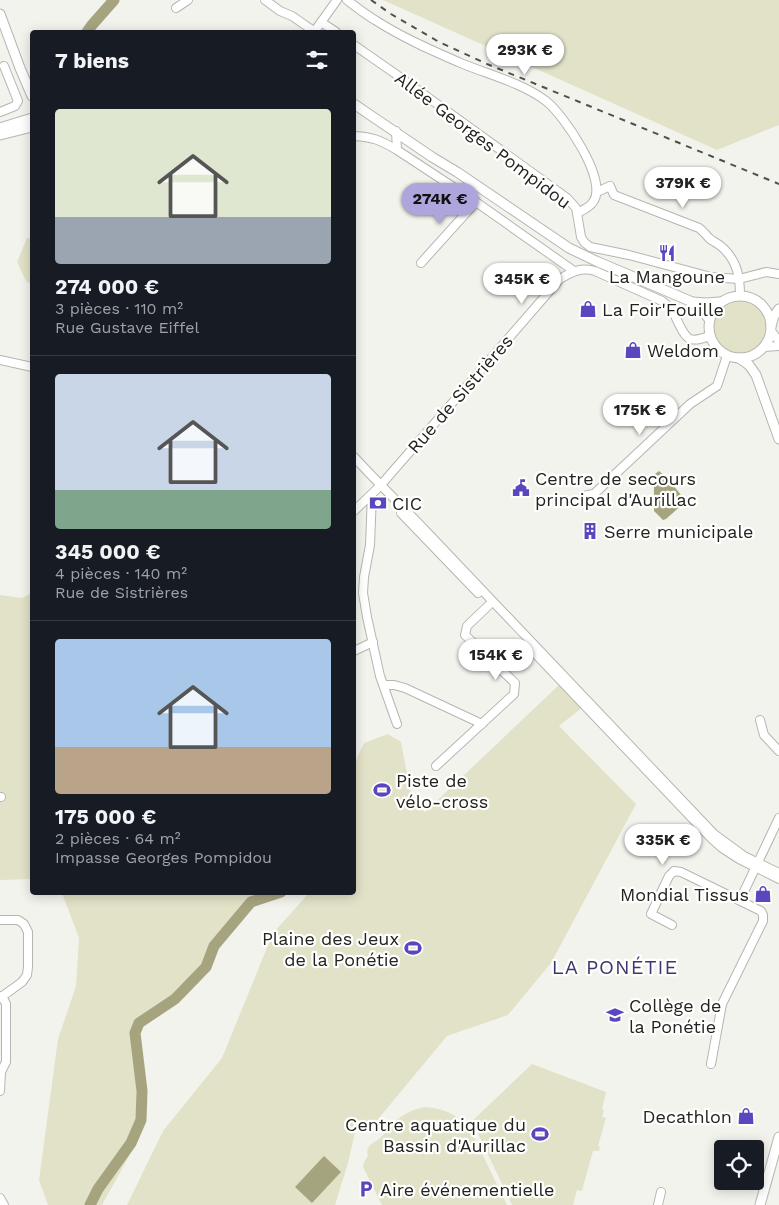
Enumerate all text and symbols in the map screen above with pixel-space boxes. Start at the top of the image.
pin: 293K € [484,34,566,76]
text: 293K € [497,40,553,59]
icon: filters [303,46,331,74]
text: 7 biens [55,48,129,73]
street label: Allée Georges Pompidou [391,67,575,213]
icon: home [148,141,238,231]
pin: 379K € [642,166,724,209]
text: 379K € [655,173,711,192]
pin: 274K € [399,182,481,225]
text: 274K € [413,189,467,208]
restaurant icon: La Mangoune [657,243,677,263]
pin: 345K € [481,262,563,305]
place label: La Mangoune [609,266,725,287]
text: 345K € [494,269,550,288]
text: 274 000 € [55,274,159,299]
text: 3 pièces · 110 m² [55,299,183,318]
shop icon: La Foir'Fouille [578,299,598,319]
place label: La Foir'Fouille [602,299,724,320]
text: Rue Gustave Eiffel [55,318,199,337]
street label: Rue de Sistrières [403,331,517,457]
shop icon: Weldom [623,340,643,360]
place label: Weldom [647,340,719,361]
pin: 175K € [599,394,681,436]
text: 175K € [614,400,666,419]
icon: home [148,407,238,497]
place label: Centre de secours principal d'Aurillac [535,468,697,510]
public building icon: Centre de secours principal d'Aurillac [511,478,531,498]
bank icon: CIC [368,493,388,513]
place label: CIC [392,493,422,514]
building icon: Serre municipale [580,521,600,541]
place label: Serre municipale [604,521,753,542]
text: 345 000 € [55,539,161,564]
text: 4 pièces · 140 m² [55,564,187,583]
text: Rue de Sistrières [55,583,188,602]
pin: 154K € [455,638,537,681]
text: 154K € [469,645,523,664]
icon: home [148,672,238,762]
place label: Piste de vélo-cross [396,770,488,812]
sports icon: Piste de vélo-cross [372,780,392,800]
text: 175 000 € [55,804,156,829]
pin: 335K € [622,824,704,866]
text: 2 pièces · 64 m² [55,829,181,848]
text: 335K € [635,830,691,849]
text: Impasse Georges Pompidou [55,848,272,867]
place label: Mondial Tissus [620,884,749,905]
shop icon: Mondial Tissus [753,884,773,904]
place label: Plaine des Jeux de la Ponétie [262,928,399,970]
sports icon: Plaine des Jeux de la Ponétie [403,938,423,958]
district label: LA PONÉTIE [552,955,678,979]
place label: Collège de la Ponétie [629,995,721,1037]
school or university icon: Collège de la Ponétie [605,1005,625,1025]
place label: Decathlon [643,1106,732,1127]
shop icon: Decathlon [736,1106,756,1126]
place label: Centre aquatique du Bassin d'Aurillac [345,1114,526,1156]
sports icon: Centre aquatique du Bassin d'Aurillac [530,1124,550,1144]
map controls [714,1140,764,1190]
button: locate [714,1140,764,1190]
parking icon: Aire événementielle [356,1179,376,1199]
place label: Aire événementielle [380,1179,554,1200]

